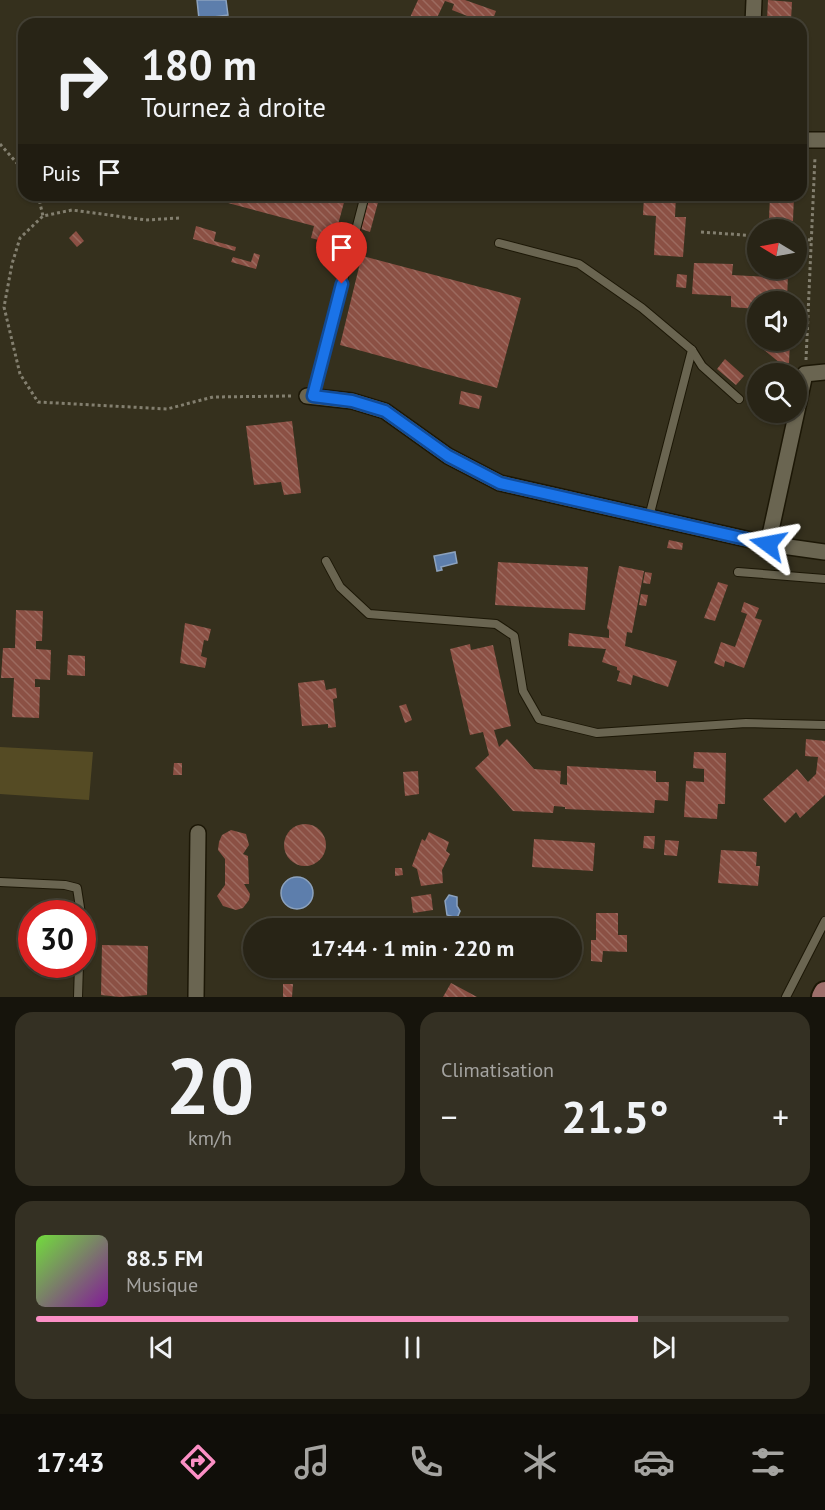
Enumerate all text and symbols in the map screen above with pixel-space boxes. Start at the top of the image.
text: 180 m [141,37,257,92]
icon: right [42,42,120,120]
text: Tournez à droite [141,90,326,124]
icon: arrive [93,156,126,189]
text: Puis [42,159,81,187]
north arrow [747,219,807,279]
map controls [747,219,807,423]
pin [316,222,367,284]
icon: arrive [325,231,358,264]
button: sound [747,291,807,351]
button: search [747,363,807,423]
position arrow [736,512,800,576]
speed limit sign: 30 [18,900,96,978]
text: 17:44 · 1 min · 220 m [311,934,514,962]
text: 20 [166,1035,254,1136]
text: Climatisation [441,1057,554,1083]
text: 21.5° [561,1087,669,1145]
text: − [441,1095,458,1138]
text: + [772,1095,789,1138]
text: km/h [188,1125,232,1151]
text: 88.5 FM [126,1244,203,1272]
text: Musique [126,1272,198,1298]
icon: previous [145,1331,178,1364]
icon: pause [396,1331,429,1364]
icon: next [647,1331,680,1364]
icon: directions [177,1441,219,1483]
icon: music [291,1441,333,1483]
icon: phone [405,1441,447,1483]
icon: climate [519,1441,561,1483]
icon: car [633,1441,675,1483]
icon: filters [747,1441,789,1483]
text: 17:43 [36,1445,105,1479]

